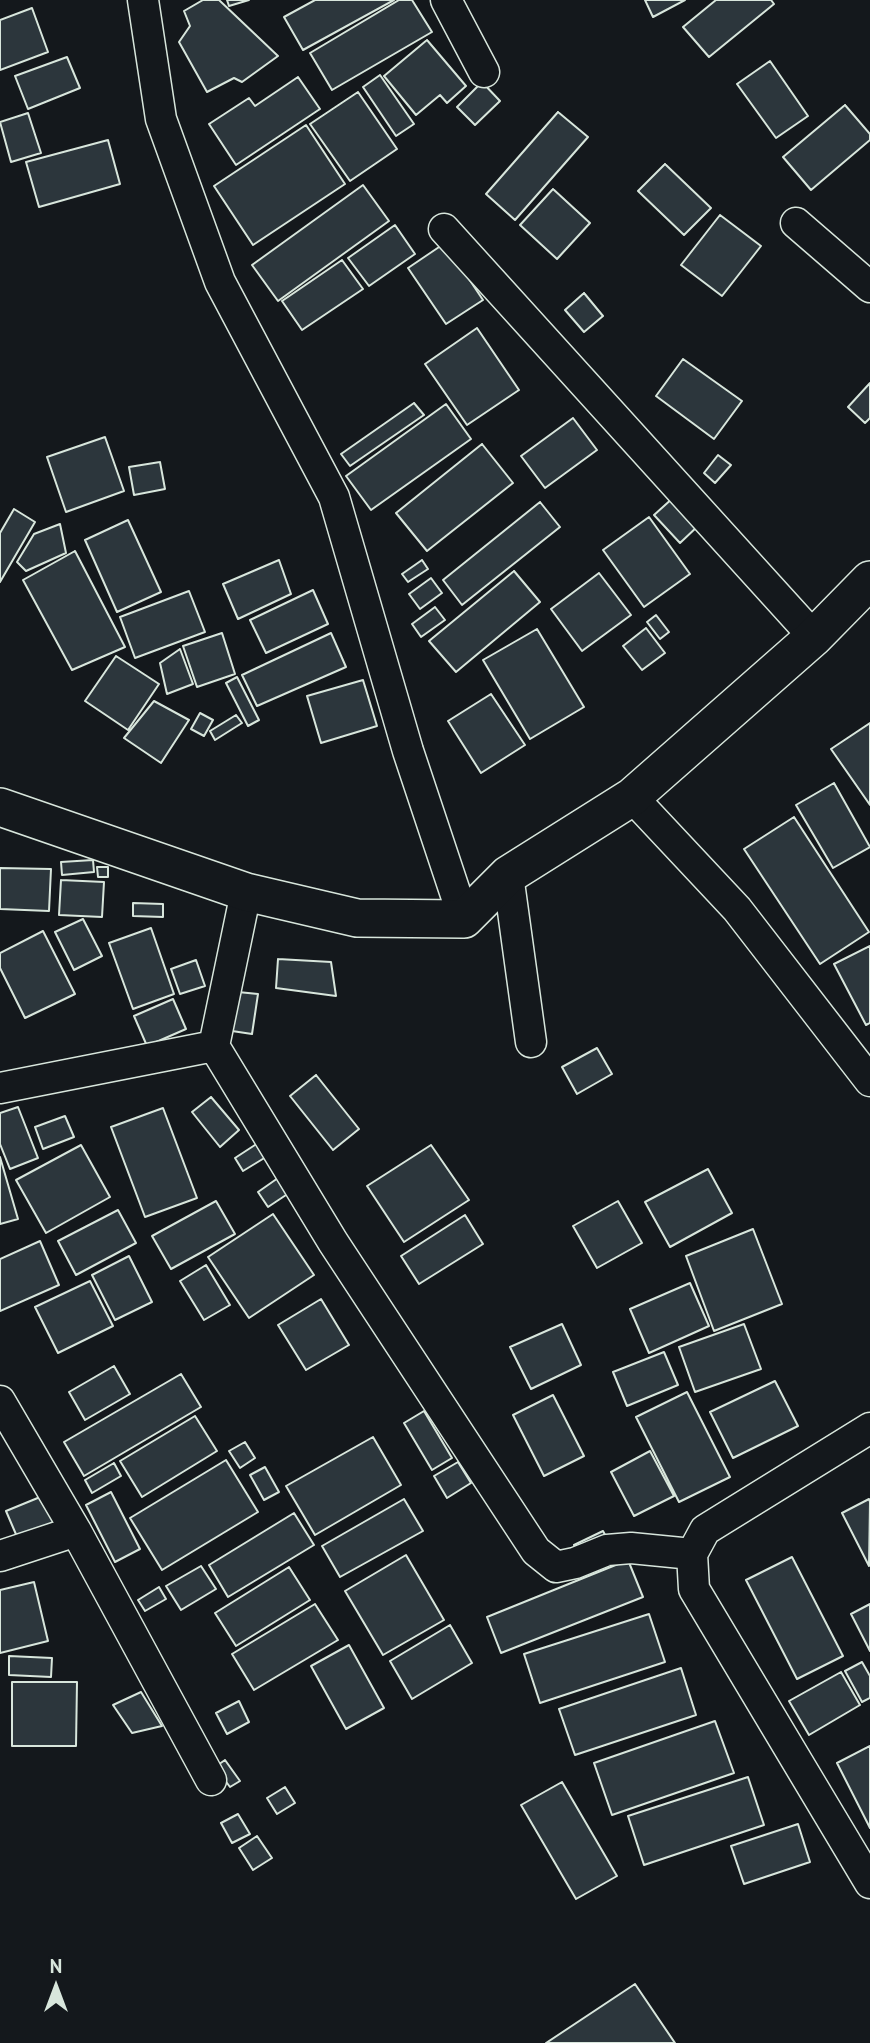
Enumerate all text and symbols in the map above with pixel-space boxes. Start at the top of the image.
north arrow [21,1952,91,2022]
text: N [50,1954,62,1978]

